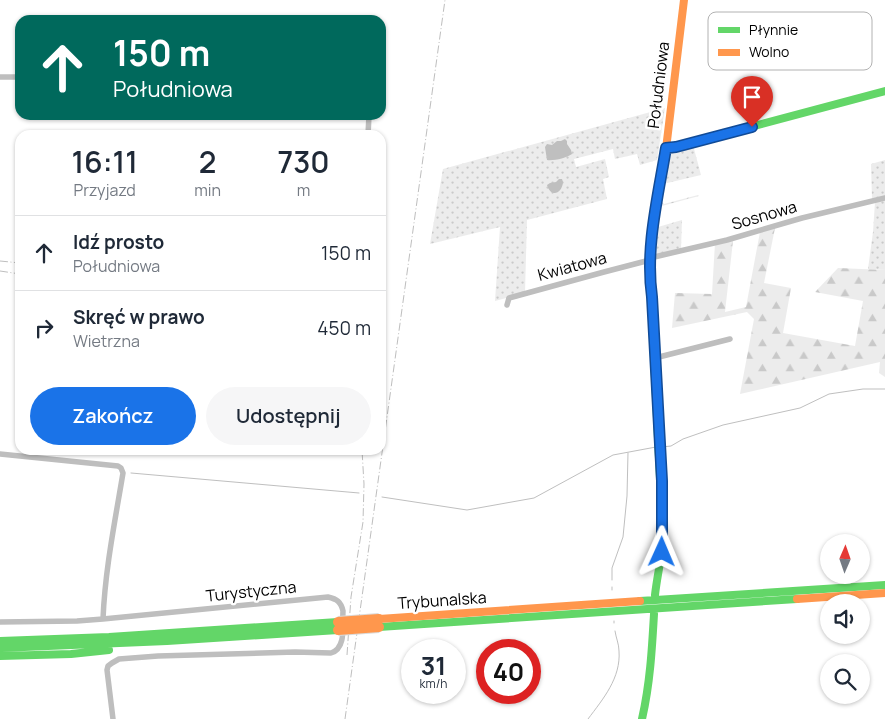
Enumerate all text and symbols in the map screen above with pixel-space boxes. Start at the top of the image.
legend [708,12,872,70]
text: Płynnie [749,20,798,39]
text: 150 m [113,29,210,77]
icon: ahead [30,35,95,100]
street label: Południowa [642,40,674,130]
text: Wolno [749,42,789,61]
text: Południowa [113,74,233,104]
pin [731,76,773,127]
icon: arrive [738,83,766,111]
text: 16:11 [71,141,138,182]
text: 2 [199,141,216,182]
text: 730 [277,141,330,182]
text: Przyjazd [73,179,136,201]
text: min [194,179,221,201]
text: m [297,179,310,201]
street label: Sosnowa [729,195,799,235]
text: Idź prosto [73,229,164,255]
icon: ahead [30,239,58,267]
text: 150 m [321,240,371,266]
street label: Kwiatowa [535,246,609,286]
text: Południowa [73,255,160,277]
text: Skręć w prawo [73,304,205,330]
icon: right [30,314,58,342]
text: 450 m [317,315,371,341]
text: Wietrzna [73,330,140,352]
button: Zakończ [30,387,196,445]
button: Udostępnij [206,387,371,445]
position arrow [635,525,687,577]
north arrow [820,534,870,584]
map controls [820,534,870,704]
street label: Turystyczna [205,575,297,607]
street label: Trybunalska [397,586,487,614]
button: sound [820,594,870,644]
speed limit sign: 40 [476,639,541,704]
text: 31 [421,648,446,683]
button: search [820,654,870,704]
text: km/h [420,675,447,692]

